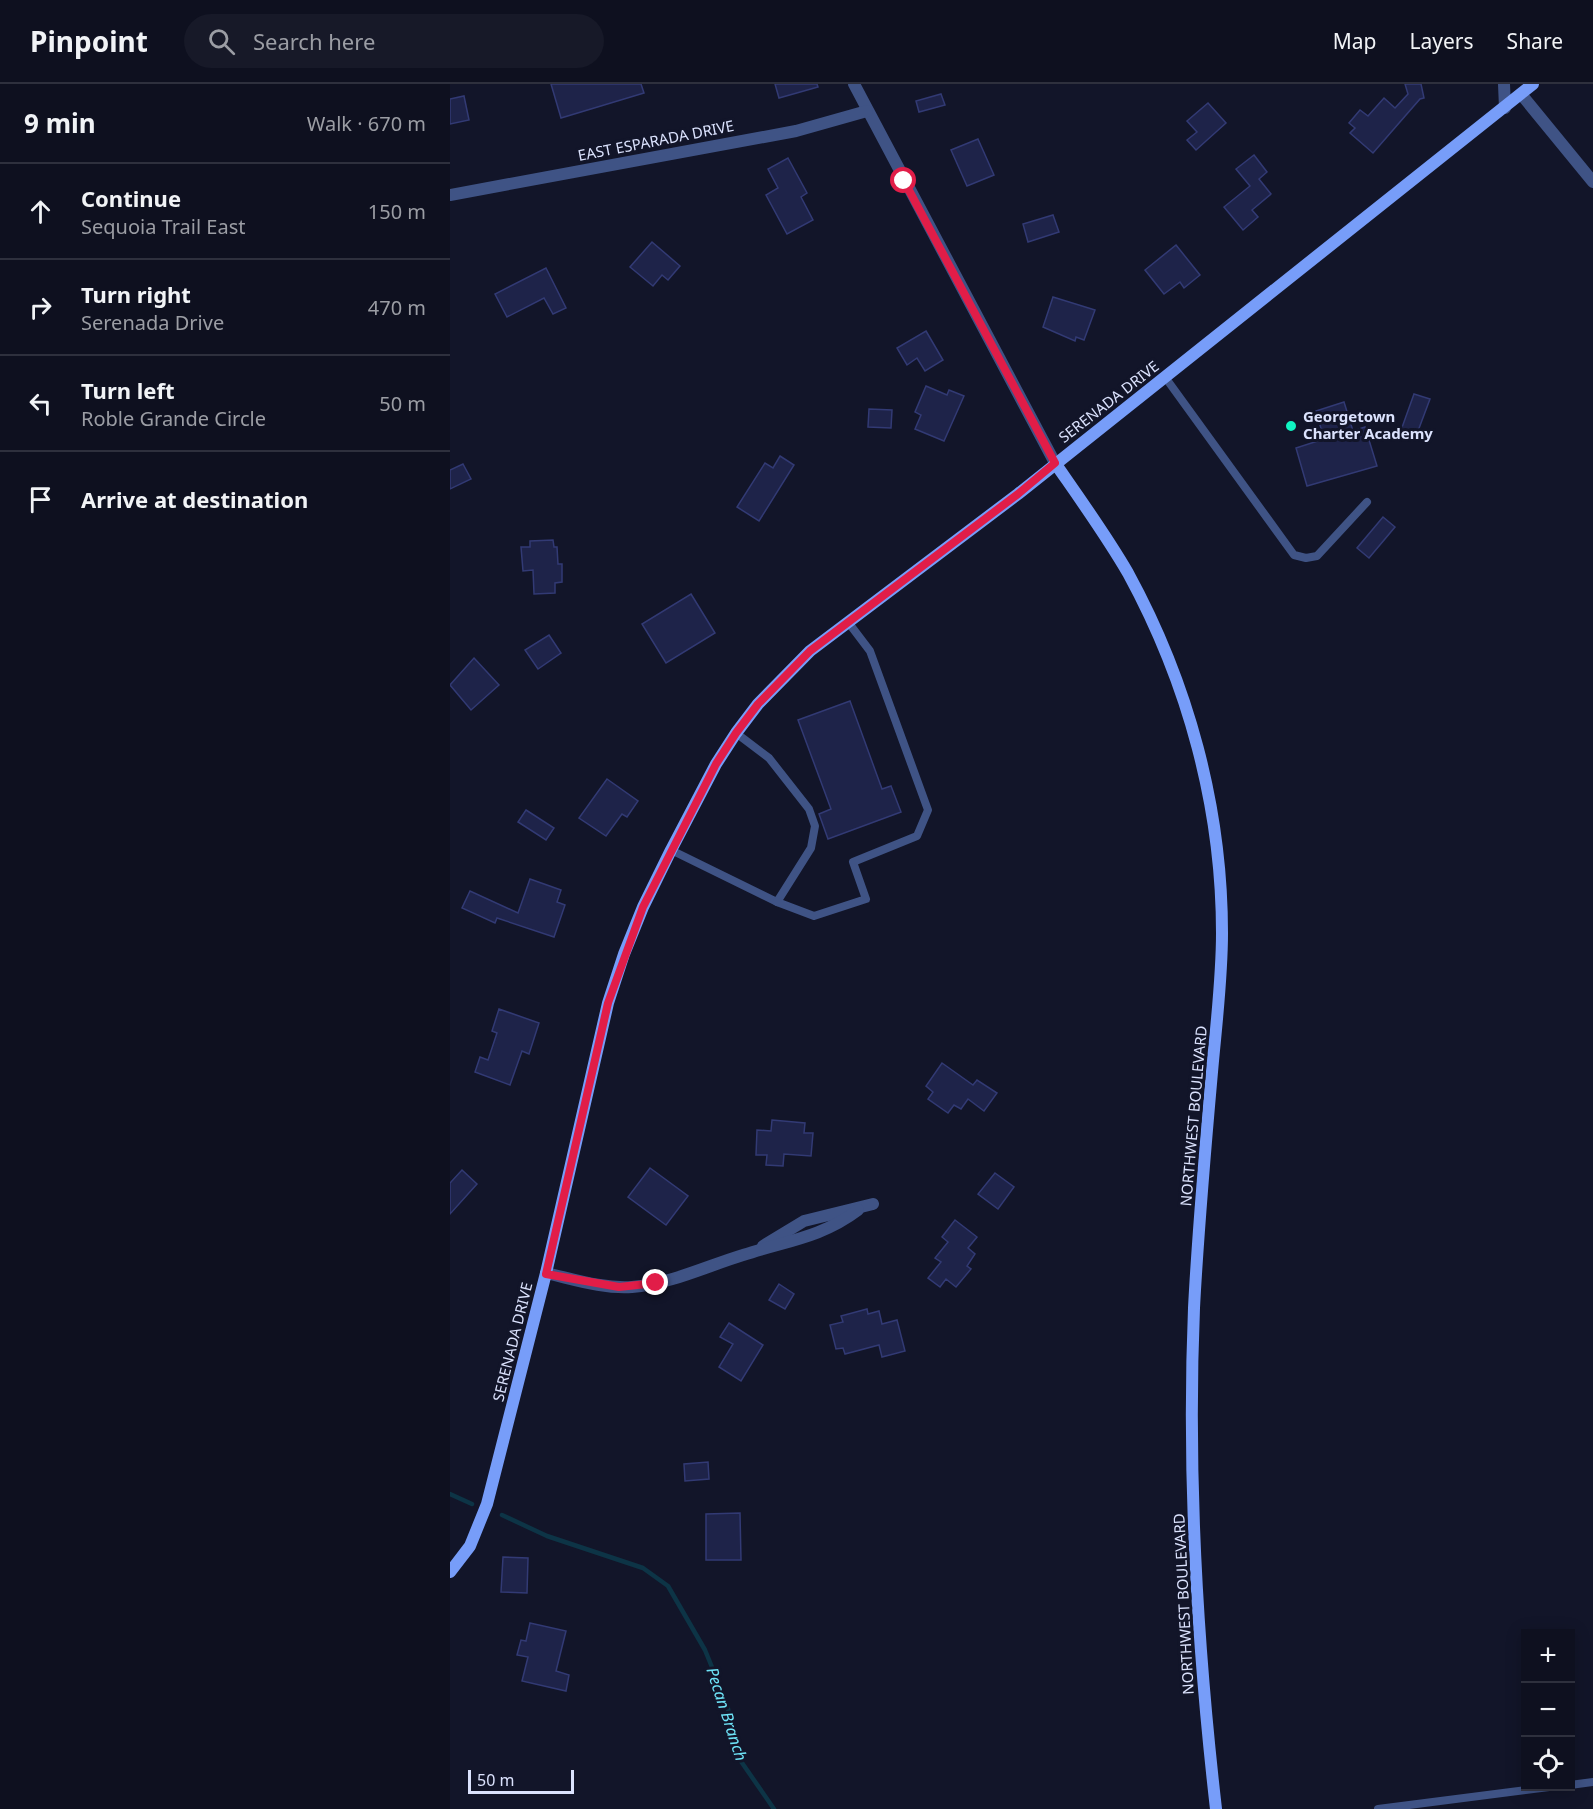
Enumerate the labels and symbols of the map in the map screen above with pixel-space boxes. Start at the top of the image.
street label: EAST ESPARADA DRIVE [576,115,736,165]
route start [890,167,916,193]
street label: SERENADA DRIVE [1054,356,1163,447]
place label: Georgetown Charter Academy [1303,406,1433,443]
marker: Georgetown Charter Academy [1284,419,1298,433]
street label: NORTHWEST BOULEVARD [1175,1025,1211,1207]
route end [642,1269,668,1295]
street label: SERENADA DRIVE [488,1280,536,1403]
street label: NORTHWEST BOULEVARD [1168,1513,1198,1695]
water label: Pecan Branch [701,1664,753,1764]
scale bar [468,1767,574,1794]

